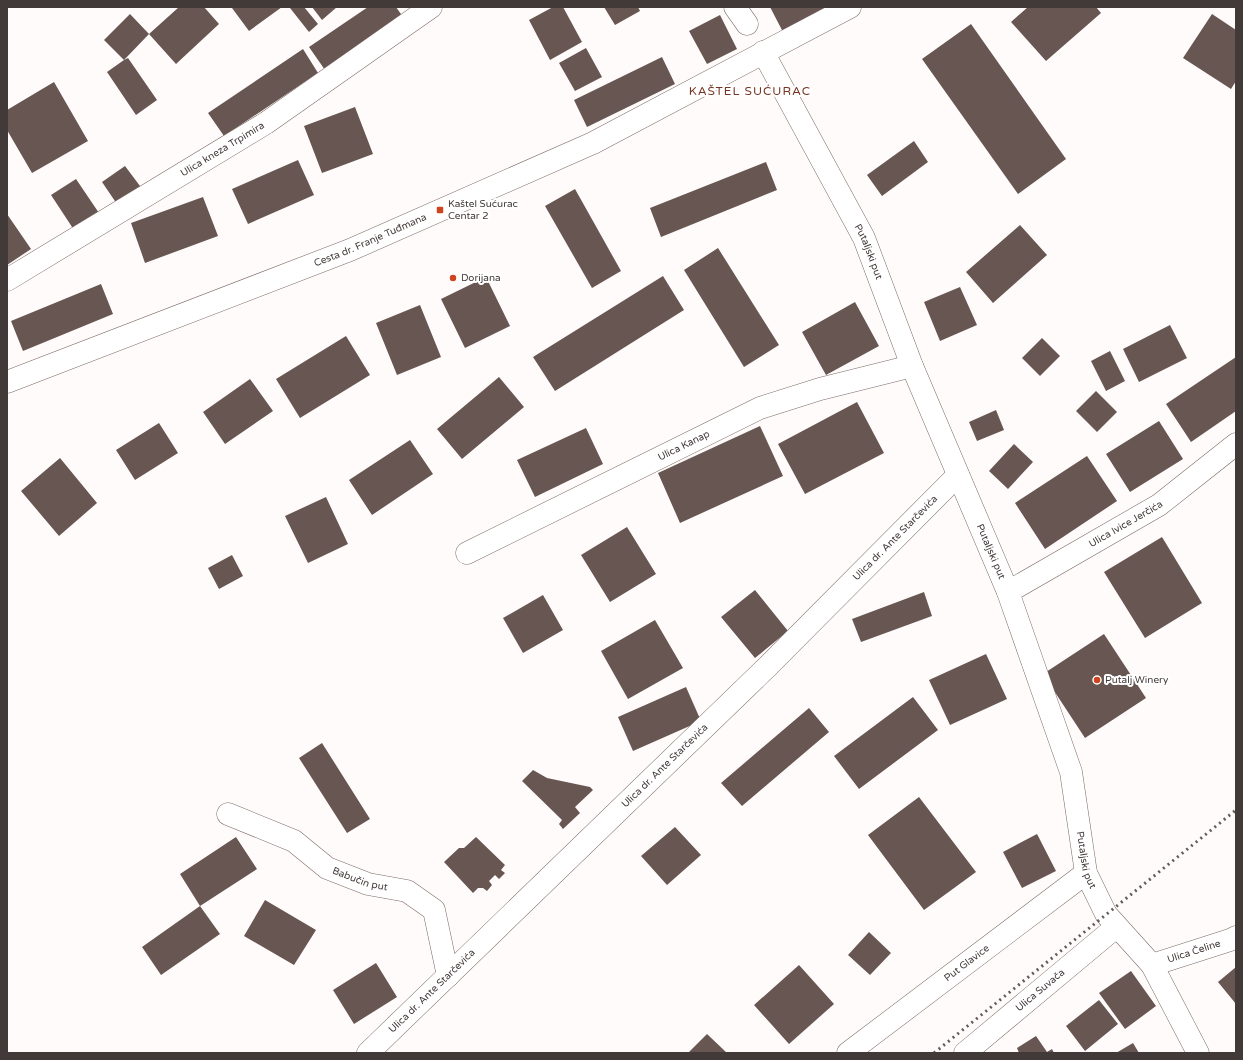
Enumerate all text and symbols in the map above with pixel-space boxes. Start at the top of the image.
district label: KAŠTEL SUĆURAC [689,84,811,98]
street label: Ulica kneza Trpimira [178,119,267,179]
place label: Kaštel Sućurac Centar 2 [448,198,518,222]
marker: Kaštel Sućurac Centar 2 [435,205,445,215]
street label: Cesta dr. Franje Tuđmana [312,211,428,269]
street label: Putaljski put [852,222,885,281]
place label: Dorijana [461,272,501,284]
marker: Dorijana [448,273,458,283]
street label: Ulica Kanap [656,428,712,464]
street label: Ulica dr. Ante Starčevića [850,493,940,583]
street label: Ulica Ivice Jerčića [1087,498,1165,550]
street label: Putaljski put [974,522,1008,581]
place label: Putalj Winery [1105,674,1169,686]
marker: Putalj Winery [1092,675,1102,685]
street label: Ulica dr. Ante Starčevića [619,721,710,810]
street label: Putaljski put [1074,830,1099,891]
street label: Babučin put [331,865,389,893]
street label: Ulica Čeline [1166,937,1222,966]
street label: Put Glavice [942,942,992,984]
street label: Ulica dr. Ante Starčevića [386,947,478,1036]
street label: Ulica Suvača [1013,966,1067,1014]

